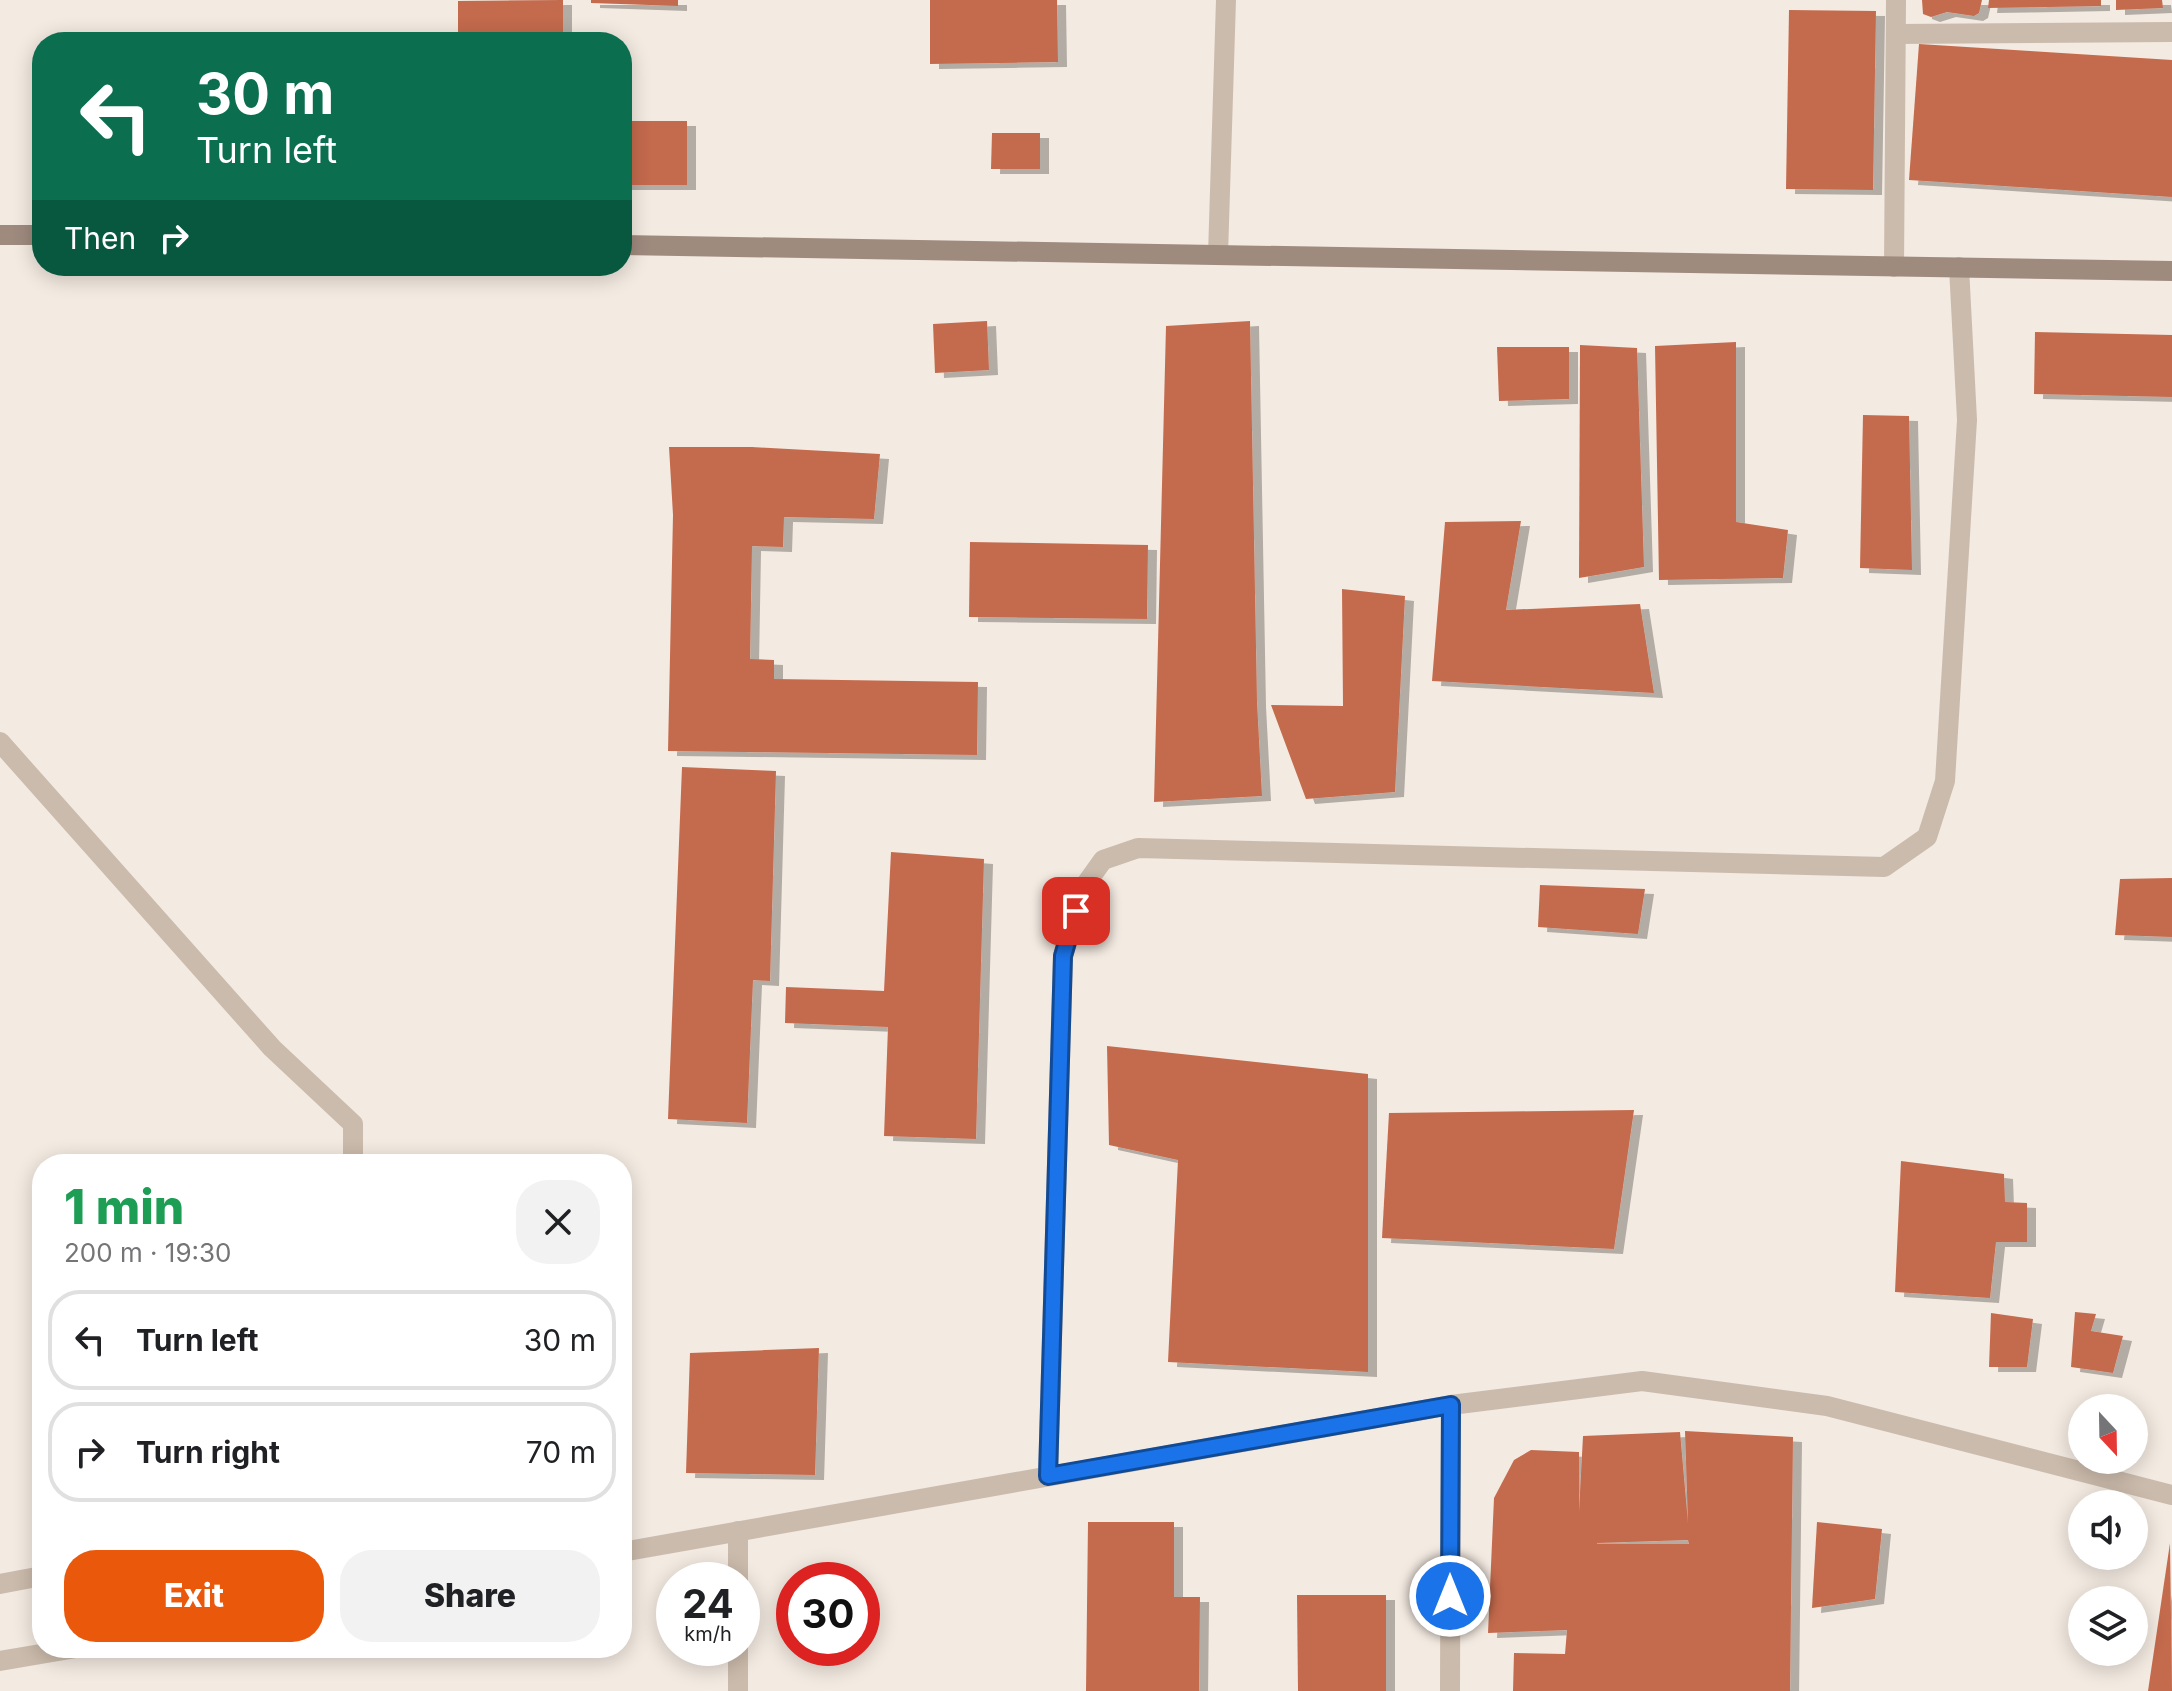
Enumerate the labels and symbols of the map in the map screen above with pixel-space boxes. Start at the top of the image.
pin [1042,877,1110,945]
north arrow [2068,1394,2148,1474]
position arrow [1408,1554,1492,1638]
speed limit sign: 30 [776,1562,880,1666]

